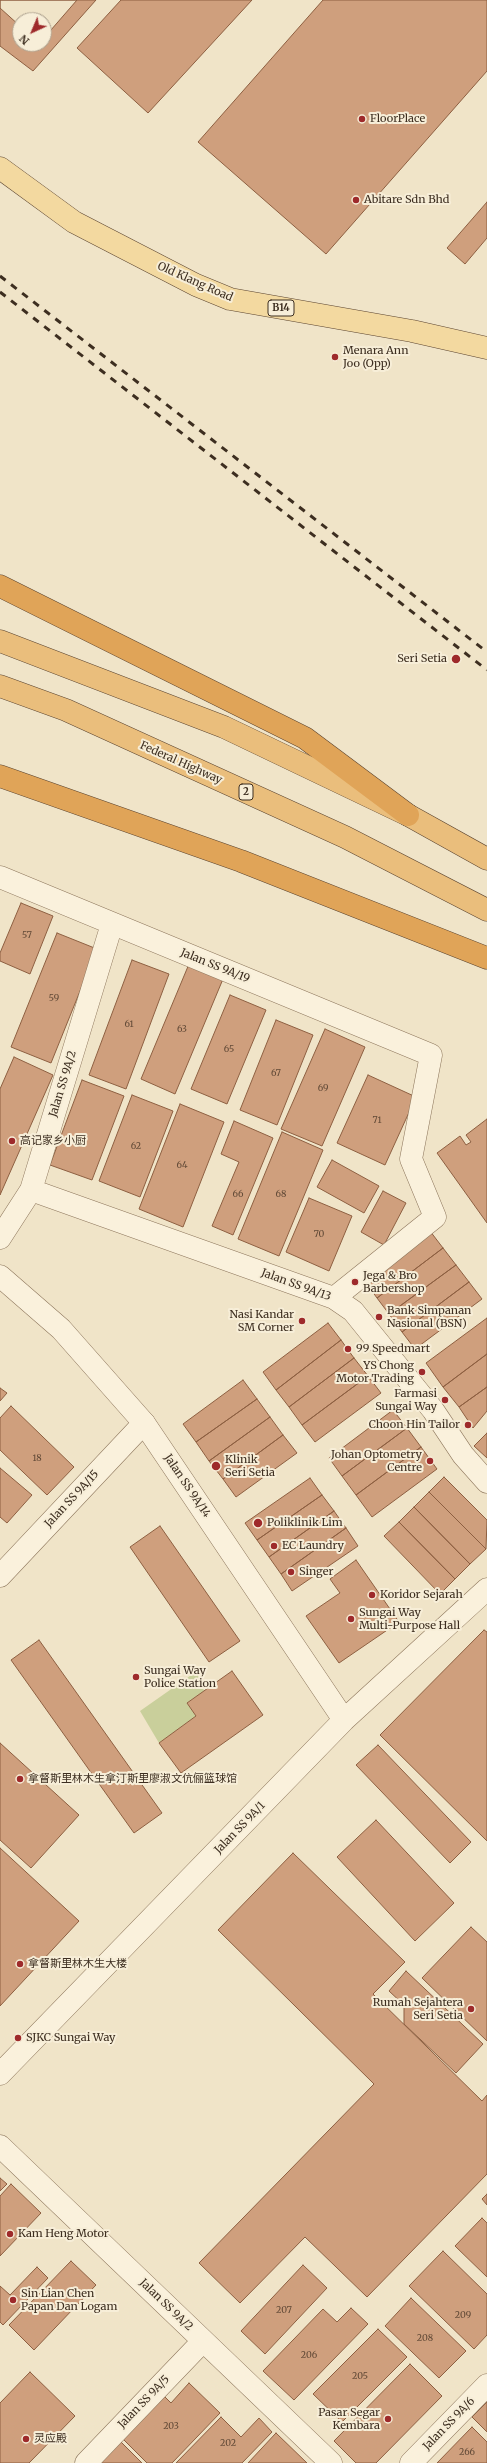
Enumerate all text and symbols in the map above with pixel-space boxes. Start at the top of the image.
north arrow [12,12,52,52]
text: N [16,32,32,48]
place label: FloorPlace [370,112,425,126]
marker: FloorPlace [357,114,367,124]
place label: Abitare Sdn Bhd [364,193,449,207]
marker: Abitare Sdn Bhd [351,195,361,205]
street label: Old Klang Road [155,260,235,304]
road number: B14 [268,300,294,316]
place label: Menara Ann Joo (Opp) [343,344,408,370]
marker: Menara Ann Joo (Opp) [330,352,340,362]
place label: Seri Setia [397,652,447,666]
marker: Seri Setia [450,653,462,665]
street label: Federal Highway [138,739,224,787]
road number: 2 [239,784,253,800]
house number: 57 [22,930,32,940]
street label: Jalan SS 9A/19 [179,946,251,986]
house number: 59 [49,993,59,1003]
house number: 61 [125,1019,133,1029]
house number: 63 [177,1024,187,1034]
house number: 65 [224,1044,234,1054]
street label: Jalan SS 9A/2 [47,1049,79,1119]
house number: 67 [271,1068,281,1078]
house number: 69 [318,1083,328,1093]
house number: 71 [372,1115,382,1125]
place label: 高记家乡小厨 [20,1134,86,1148]
marker: 高记家乡小厨 [7,1136,17,1146]
house number: 62 [131,1141,141,1151]
house number: 64 [177,1160,187,1170]
house number: 66 [233,1189,243,1199]
house number: 68 [276,1189,286,1199]
house number: 70 [314,1229,324,1239]
street label: Jalan SS 9A/13 [259,1266,333,1304]
place label: Jega & Bro Barbershop [363,1269,424,1295]
marker: Jega & Bro Barbershop [350,1277,360,1287]
place label: Bank Simpanan Nasional (BSN) [387,1304,471,1330]
place label: Nasi Kandar SM Corner [230,1308,294,1334]
marker: Bank Simpanan Nasional (BSN) [374,1312,384,1322]
marker: Nasi Kandar SM Corner [297,1316,307,1326]
place label: 99 Speedmart [356,1342,430,1356]
marker: 99 Speedmart [343,1344,353,1354]
place label: YS Chong Motor Trading [336,1359,414,1385]
marker: YS Chong Motor Trading [417,1367,427,1377]
place label: Farmasi Sungai Way [375,1387,437,1413]
marker: Farmasi Sungai Way [440,1395,450,1405]
place label: Choon Hin Tailor [369,1418,460,1432]
marker: Choon Hin Tailor [463,1420,473,1430]
place label: Johan Optometry Centre [331,1448,422,1474]
street label: Jalan SS 9A/14 [161,1452,213,1520]
house number: 18 [32,1453,42,1463]
place label: Klinik Seri Setia [225,1453,275,1479]
marker: Johan Optometry Centre [425,1456,435,1466]
marker: Klinik Seri Setia [210,1460,222,1472]
street label: Jalan SS 9A/15 [42,1468,102,1530]
place label: Poliklinik Lim [267,1516,343,1530]
marker: Poliklinik Lim [252,1517,264,1529]
place label: EC Laundry [282,1539,344,1553]
marker: EC Laundry [269,1541,279,1551]
place label: Singer [299,1565,333,1579]
marker: Singer [286,1567,296,1577]
place label: Koridor Sejarah [380,1588,463,1602]
marker: Koridor Sejarah [367,1590,377,1600]
place label: Sungai Way Multi-Purpose Hall [359,1606,460,1632]
marker: Sungai Way Multi-Purpose Hall [346,1614,356,1624]
place label: Sungai Way Police Station [144,1664,216,1690]
marker: Sungai Way Police Station [131,1672,141,1682]
place label: 拿督斯里林木生拿汀斯里廖淑文伉俪篮球馆 [28,1772,237,1786]
marker: 拿督斯里林木生拿汀斯里廖淑文伉俪篮球馆 [15,1774,25,1784]
street label: Jalan SS 9A/1 [212,1799,268,1857]
place label: 拿督斯里林木生大楼 [28,1957,127,1971]
marker: 拿督斯里林木生大楼 [15,1959,25,1969]
place label: Rumah Sejahtera Seri Setia [373,1996,463,2022]
marker: Rumah Sejahtera Seri Setia [466,2004,476,2014]
place label: SJKC Sungai Way [26,2031,115,2045]
marker: SJKC Sungai Way [13,2033,23,2043]
place label: Kam Heng Motor [18,2227,109,2241]
marker: Kam Heng Motor [5,2229,15,2239]
street label: Jalan SS 9A/2 [137,2276,195,2334]
place label: Sin Lian Chen Papan Dan Logam [21,2287,117,2313]
marker: Sin Lian Chen Papan Dan Logam [8,2295,18,2305]
house number: 207 [276,2305,292,2315]
house number: 209 [455,2310,471,2320]
house number: 208 [417,2333,433,2343]
house number: 206 [301,2350,317,2360]
house number: 205 [352,2371,368,2381]
street label: Jalan SS 9A/5 [115,2373,173,2431]
street label: Jalan SS 9A/6 [420,2395,478,2453]
place label: Pasar Segar Kembara [318,2406,380,2432]
marker: Pasar Segar Kembara [383,2414,393,2424]
house number: 203 [163,2421,179,2431]
place label: 灵应殿 [34,2432,67,2446]
marker: 灵应殿 [21,2434,31,2444]
house number: 202 [220,2438,236,2448]
house number: 266 [459,2447,475,2457]

